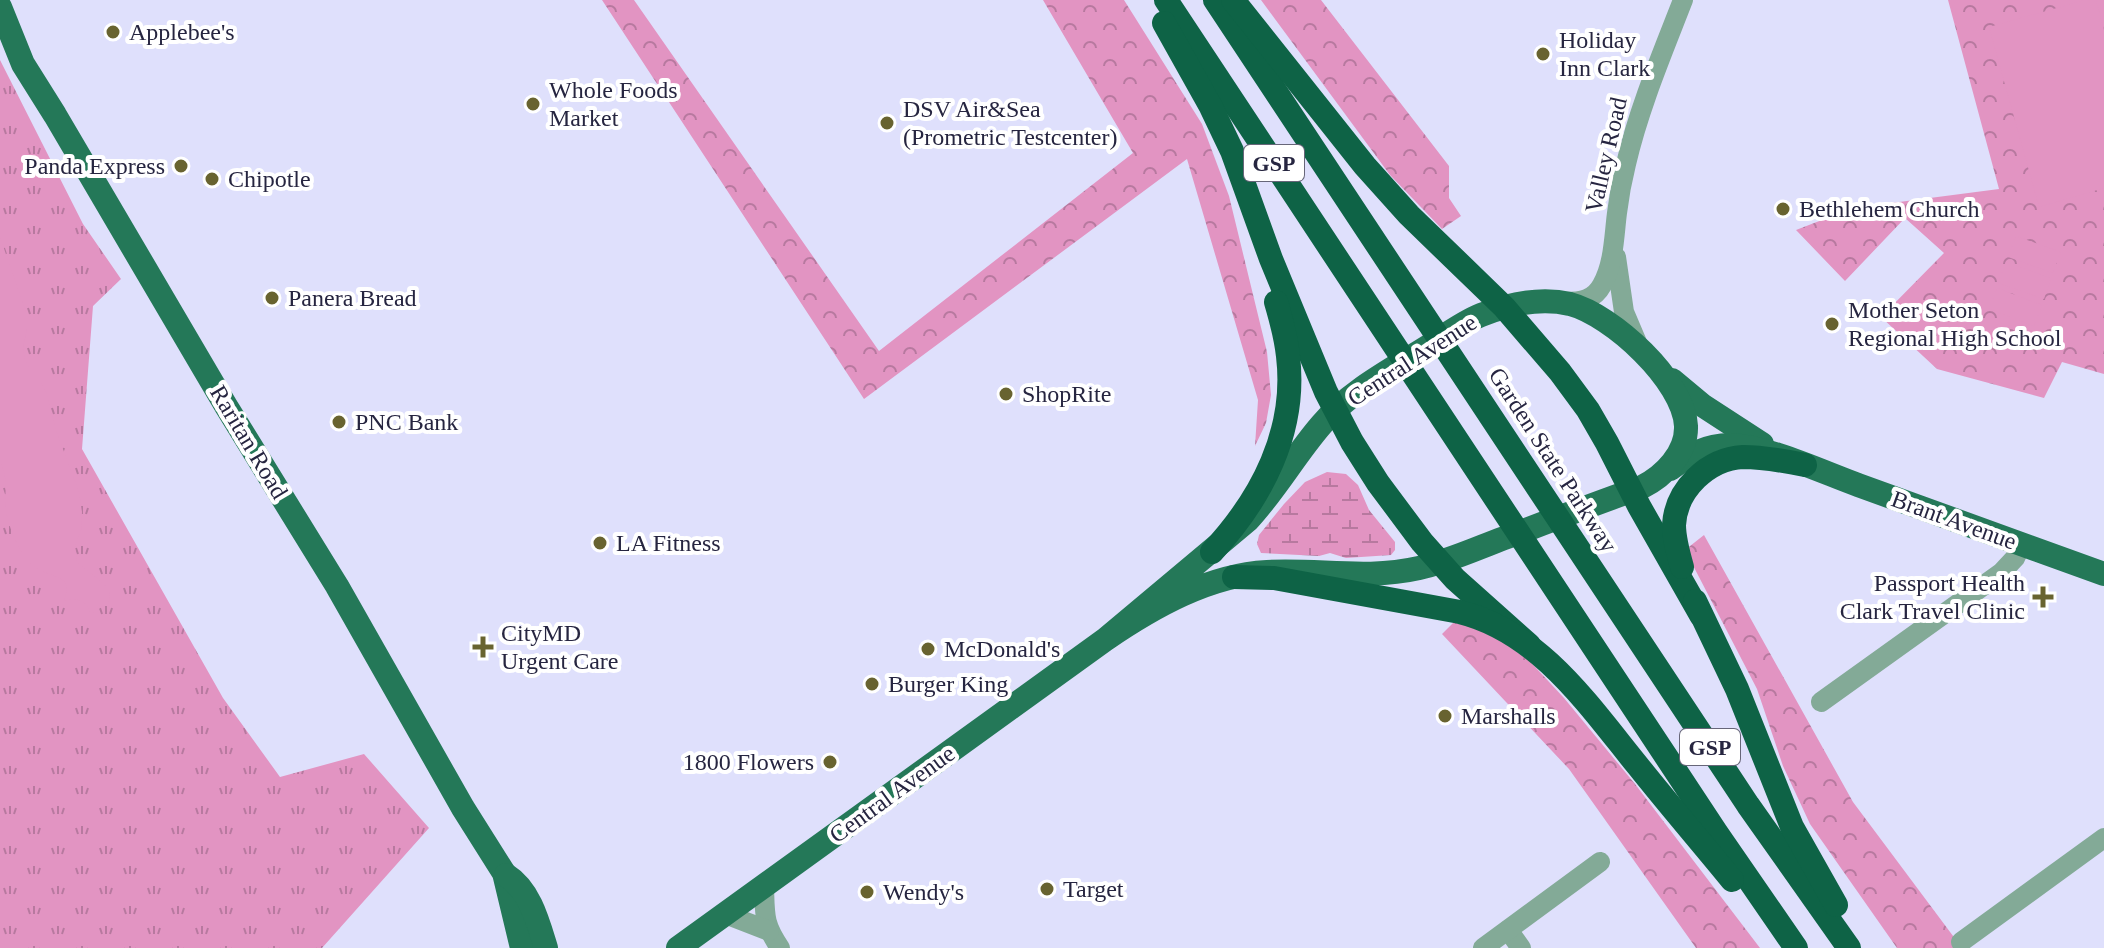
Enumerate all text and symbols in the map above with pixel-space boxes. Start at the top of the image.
place label: Applebee's [129,19,235,45]
marker: Applebee's [104,23,122,41]
place label: Holiday Inn Clark [1559,27,1650,81]
marker: Holiday Inn Clark [1534,45,1552,63]
place label: Whole Foods Market [549,77,678,131]
marker: Whole Foods Market [524,95,542,113]
street label: Valley Road [1580,95,1632,215]
place label: DSV Air&Sea (Prometric Testcenter) [903,96,1117,150]
marker: DSV Air&Sea (Prometric Testcenter) [878,114,896,132]
road number: GSP [1244,145,1304,181]
place label: Panda Express [24,153,165,179]
marker: Panda Express [172,157,190,175]
place label: Chipotle [228,166,311,192]
marker: Chipotle [203,170,221,188]
place label: Bethlehem Church [1799,196,1980,222]
marker: Bethlehem Church [1774,200,1792,218]
place label: Panera Bread [288,285,417,311]
marker: Panera Bread [263,289,281,307]
place label: Mother Seton Regional High School [1848,297,2062,351]
street label: Central Avenue [1343,309,1481,411]
marker: Mother Seton Regional High School [1823,315,1841,333]
street label: Garden State Parkway [1484,363,1622,557]
street label: Raritan Road [205,381,293,503]
place label: ShopRite [1022,381,1111,407]
marker: ShopRite [997,385,1015,403]
place label: PNC Bank [355,409,458,435]
marker: PNC Bank [330,413,348,431]
street label: Brant Avenue [1888,485,2020,555]
place label: LA Fitness [616,530,721,556]
marker: LA Fitness [591,534,609,552]
place label: Passport Health Clark Travel Clinic [1840,570,2025,624]
marker: Passport Health Clark Travel Clinic [2032,586,2054,608]
place label: CityMD Urgent Care [501,620,619,674]
marker: CityMD Urgent Care [472,636,494,658]
place label: McDonald's [944,636,1060,662]
marker: McDonald's [919,640,937,658]
place label: Burger King [888,671,1008,697]
marker: Burger King [863,675,881,693]
place label: Marshalls [1461,703,1556,729]
marker: Marshalls [1436,707,1454,725]
road number: GSP [1680,729,1740,765]
street label: Central Avenue [824,740,960,848]
place label: 1800 Flowers [683,749,814,775]
marker: 1800 Flowers [821,753,839,771]
place label: Target [1063,876,1124,902]
place label: Wendy's [883,879,964,905]
marker: Target [1038,880,1056,898]
marker: Wendy's [858,883,876,901]

